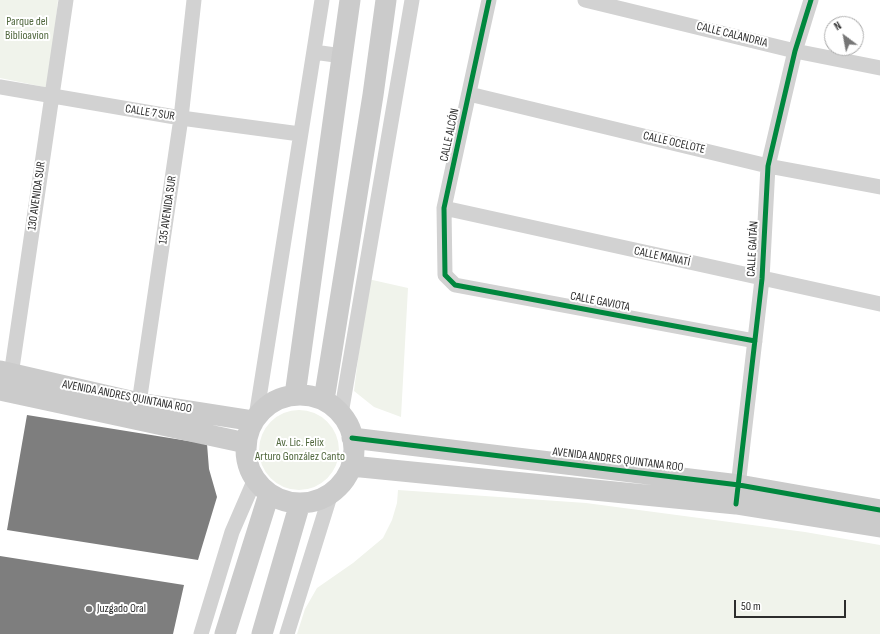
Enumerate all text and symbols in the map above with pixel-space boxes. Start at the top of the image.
park label: Parque del Biblioavion [5,15,49,43]
north arrow [824,16,864,56]
street label: CALLE CALANDRIA [695,19,769,51]
text: N [832,19,844,33]
street label: CALLE 7 SUR [124,102,176,124]
street label: CALLE ALCÓN [437,107,463,163]
street label: CALLE OCELOTE [642,129,706,157]
street label: 130 AVENIDA SUR [25,161,49,231]
street label: 135 AVENIDA SUR [156,175,180,245]
street label: CALLE GAITÁN [744,221,762,277]
street label: CALLE MANATÍ [633,244,691,270]
street label: CALLE GAVIOTA [569,289,631,315]
street label: AVENIDA ANDRES QUINTANA ROO [61,377,193,417]
park label: Av. Lic. Felix Arturo González Canto [255,436,345,464]
street label: AVENIDA ANDRES QUINTANA ROO [552,445,684,475]
scale bar [736,592,848,618]
text: 50 m [741,599,761,614]
place label: Juzgado Oral [97,602,146,616]
marker: Juzgado Oral [84,604,94,614]

